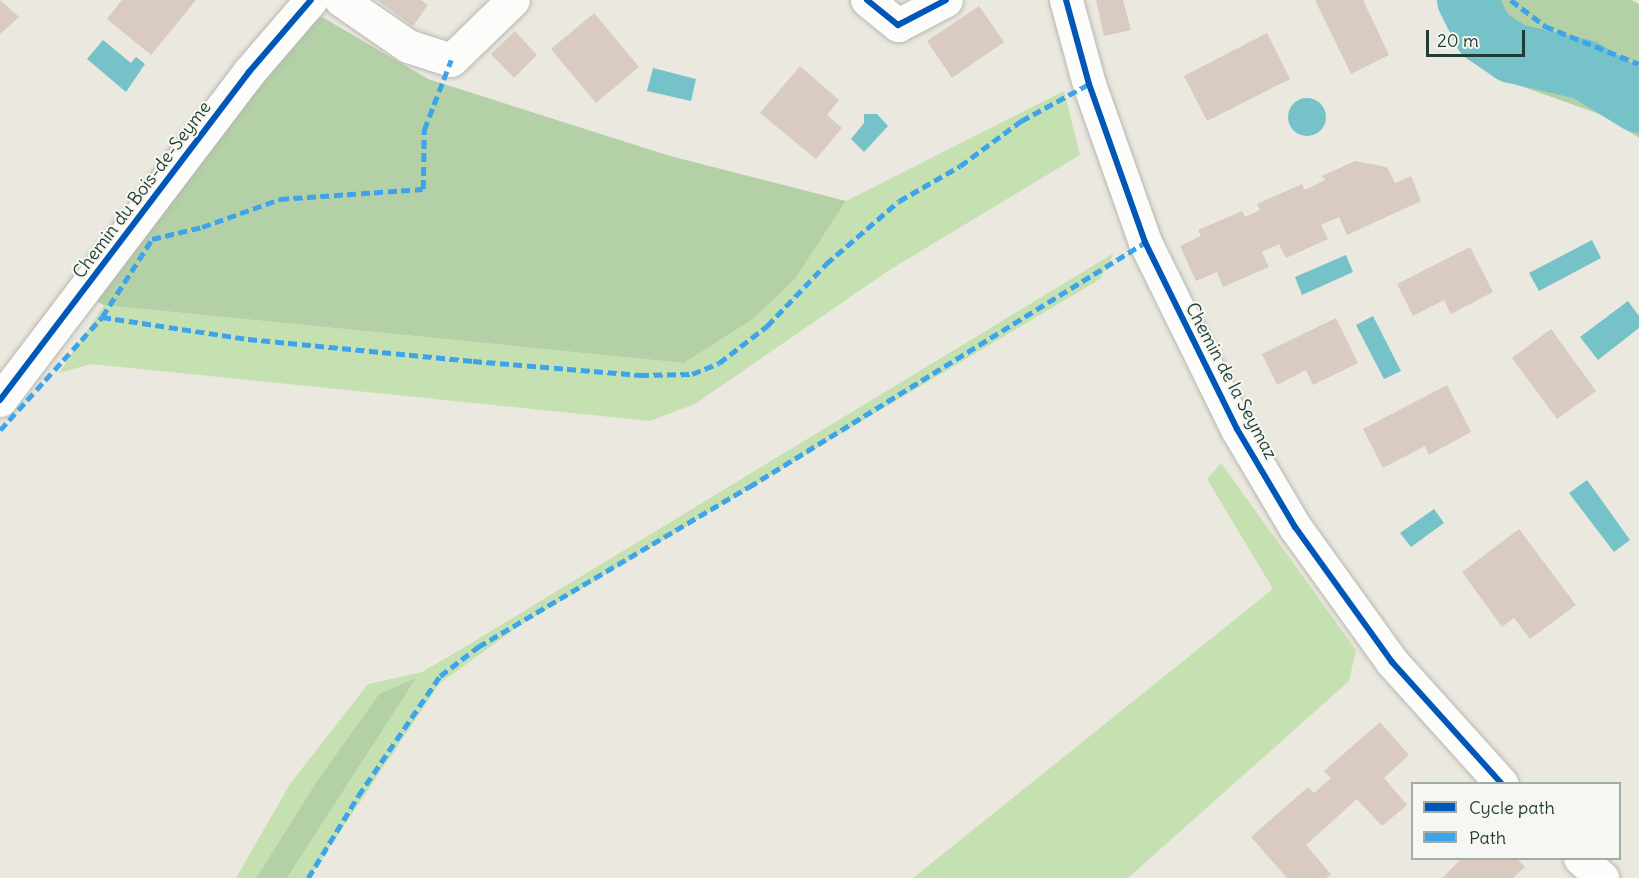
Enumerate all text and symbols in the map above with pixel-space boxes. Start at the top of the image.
scale bar [1429,18,1528,56]
text: 20 m [1437,29,1479,52]
street label: Chemin du Bois-de-Seyme [68,97,216,283]
street label: Chemin de la Seymaz [1181,299,1281,463]
legend [1411,782,1621,860]
text: Cycle path [1469,796,1555,819]
text: Path [1469,826,1506,849]

